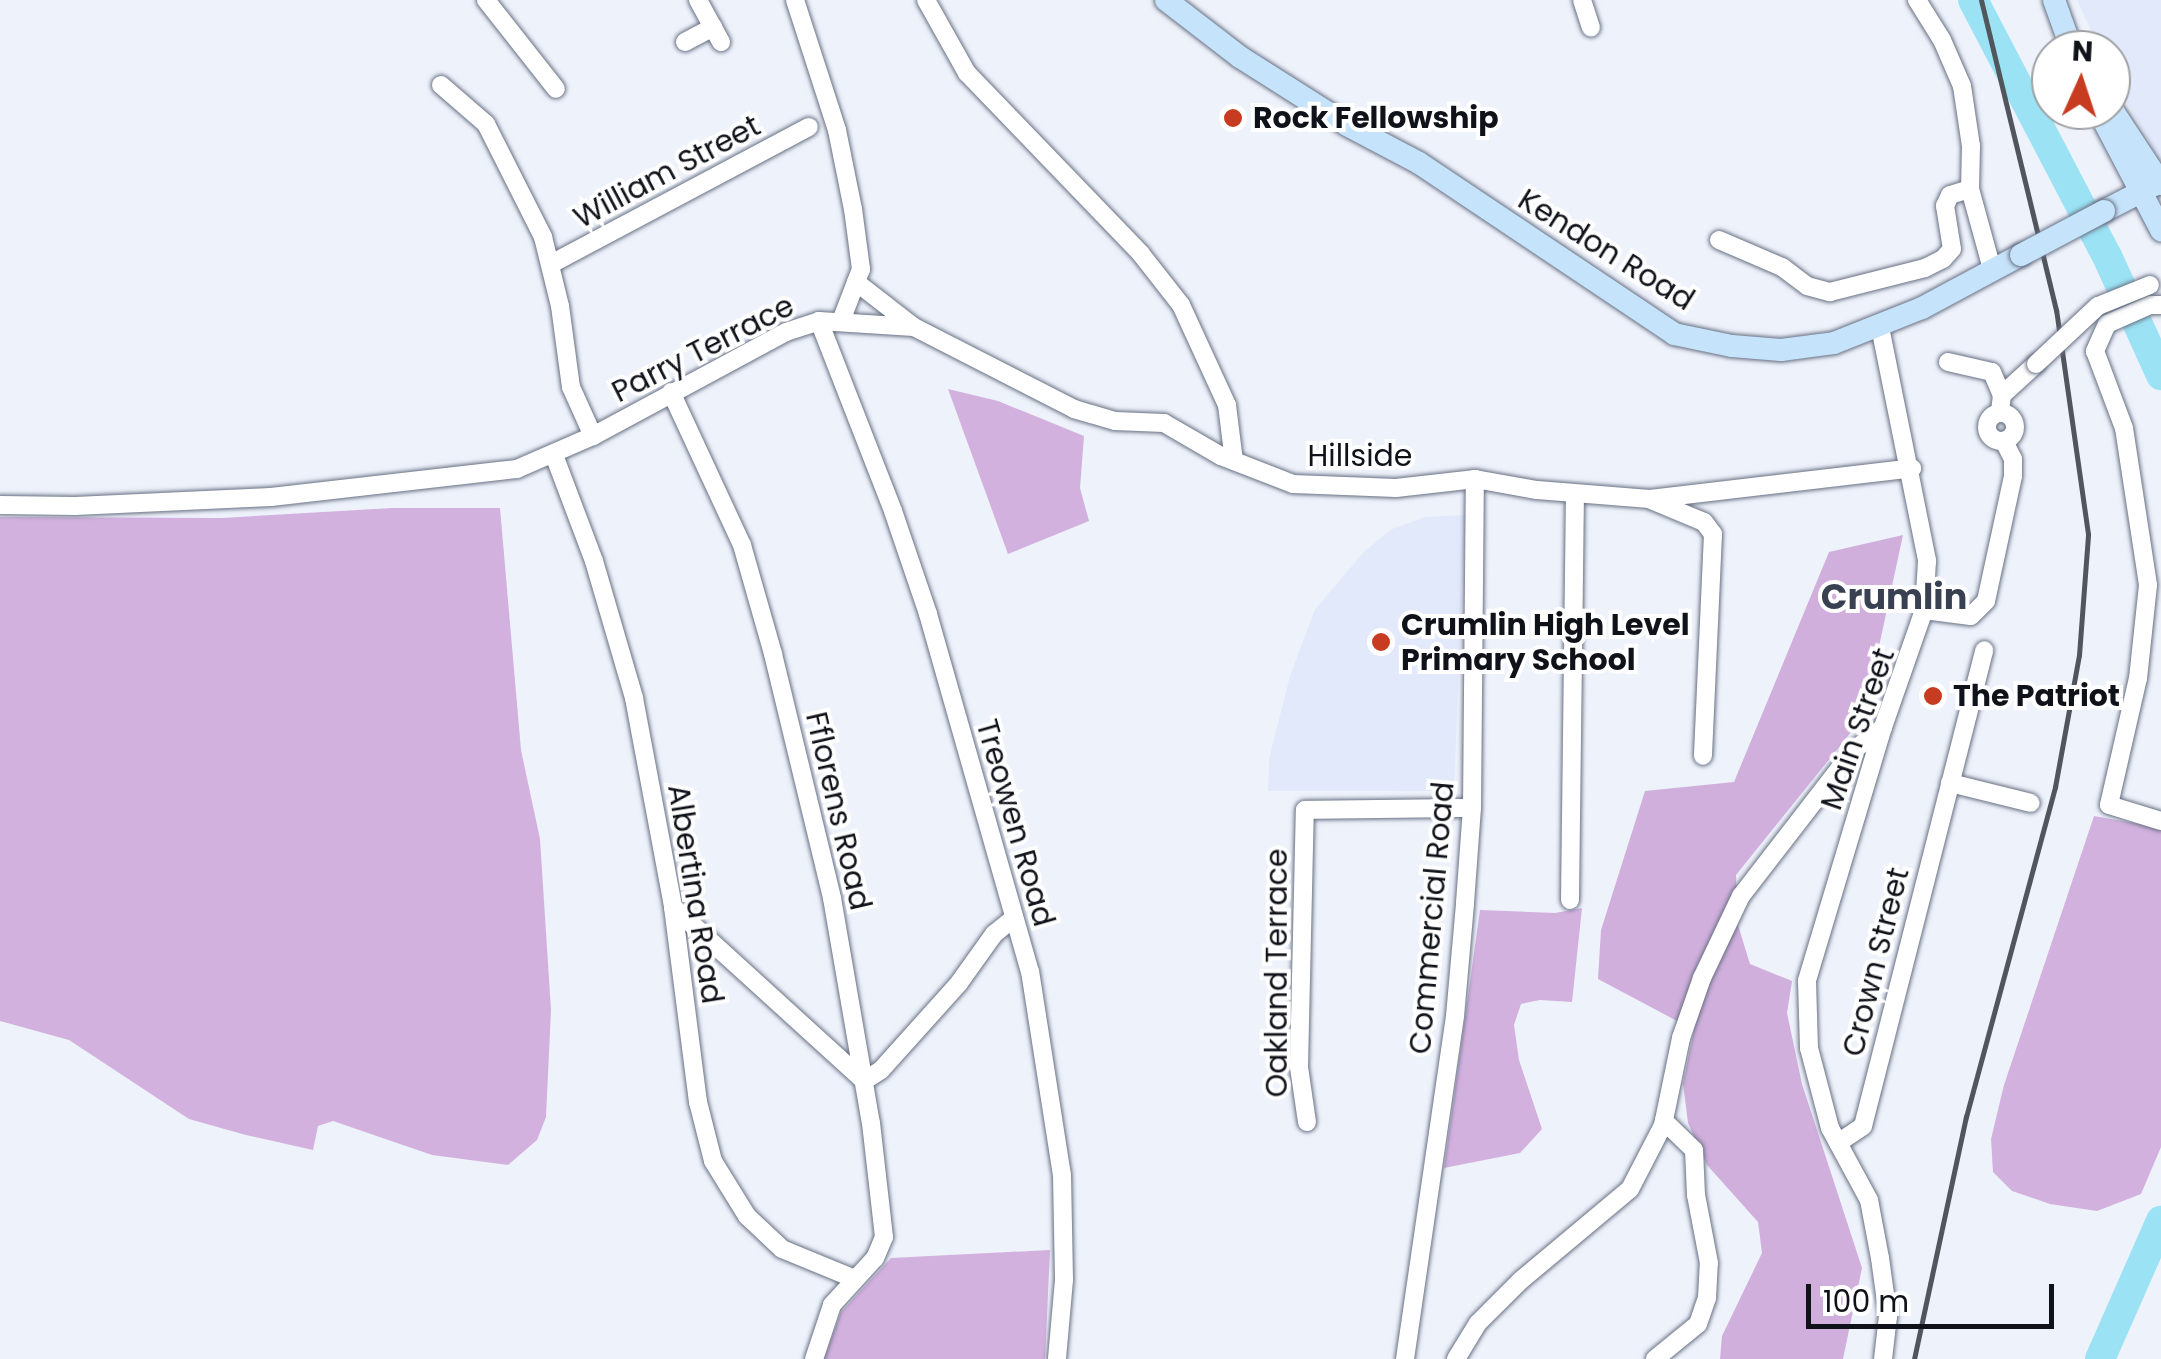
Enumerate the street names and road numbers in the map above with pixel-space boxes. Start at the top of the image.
street label: William Street [568,108,766,236]
street label: Kendon Road [1511,182,1701,318]
street label: Parry Terrace [606,288,800,410]
street label: Hillside [1308,438,1412,474]
street label: Main Street [1814,643,1902,815]
street label: Fflorens Road [798,708,878,914]
street label: Treowen Road [968,715,1062,931]
street label: Commercial Road [1402,780,1462,1056]
street label: Albertina Road [660,782,730,1006]
street label: Oakland Terrace [1259,849,1295,1097]
street label: Crown Street [1835,864,1917,1060]

